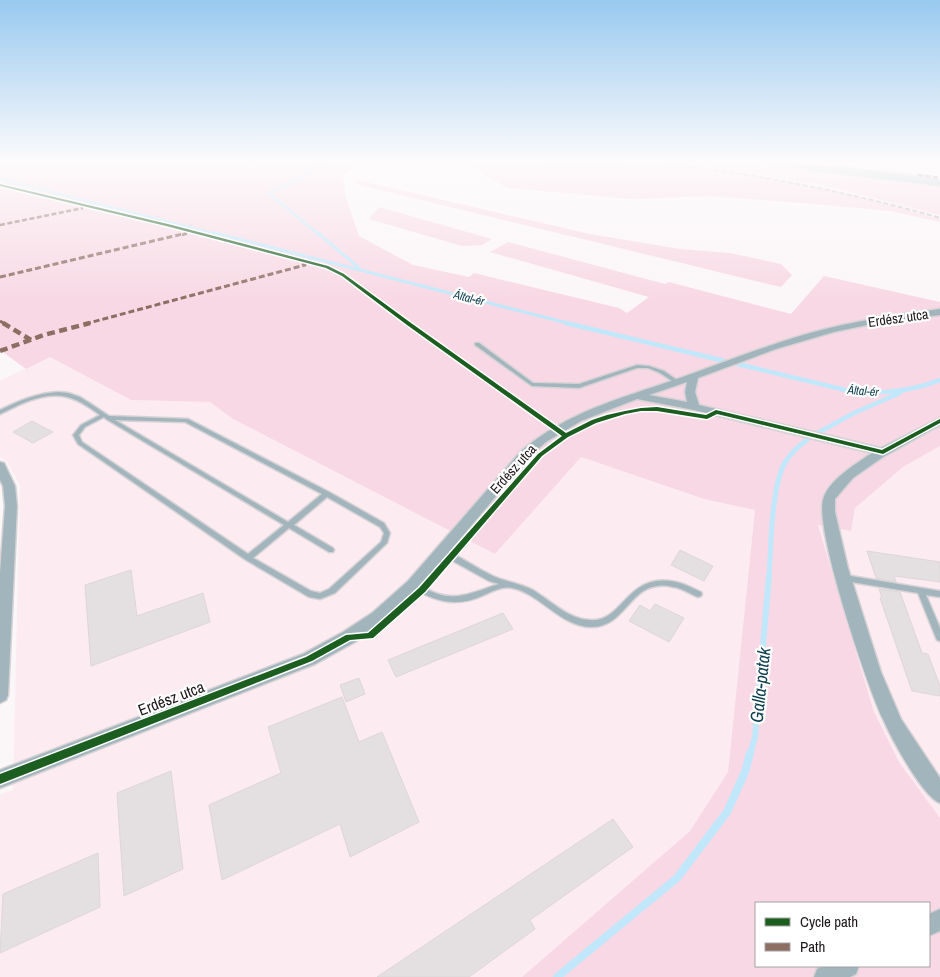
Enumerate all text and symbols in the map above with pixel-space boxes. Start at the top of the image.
water label: Által-ér [451,286,487,310]
street label: Erdész utca [867,305,930,331]
water label: Által-ér [846,382,880,400]
street label: Erdész utca [486,440,540,498]
water label: Galla-patak [744,646,776,724]
street label: Erdész utca [135,675,208,721]
legend [755,902,930,967]
text: Cycle path [800,911,858,932]
text: Path [800,936,825,957]

